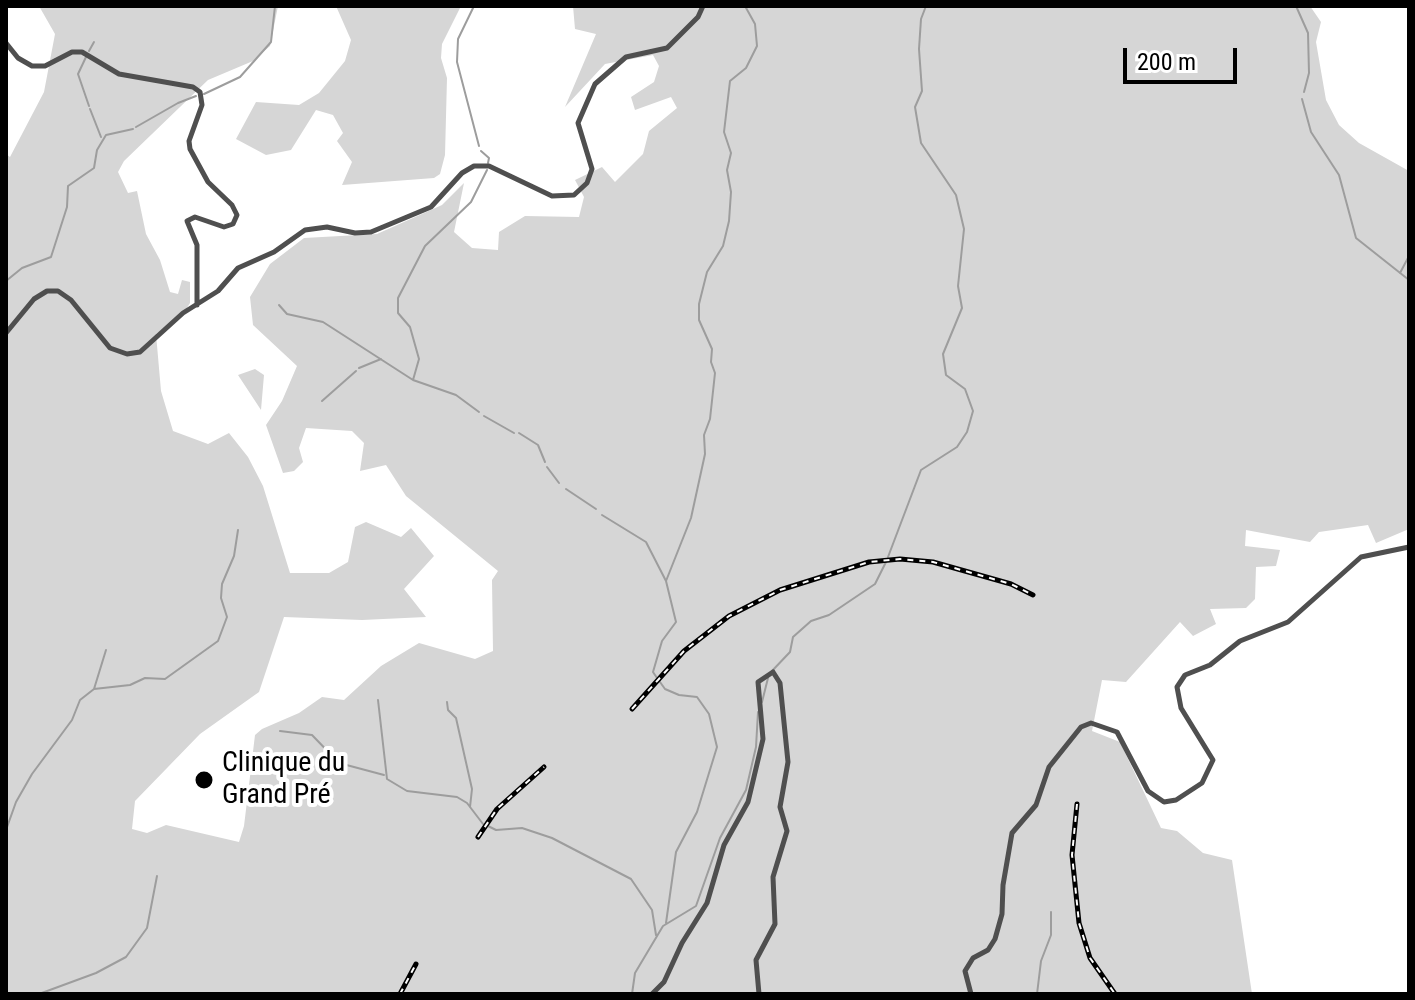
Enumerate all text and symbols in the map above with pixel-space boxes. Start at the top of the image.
scale bar [1127,32,1241,82]
text: 200 m [1137,48,1196,76]
place label: Clinique du Grand Pré [222,747,345,813]
marker: Clinique du Grand Pré [193,769,215,791]

